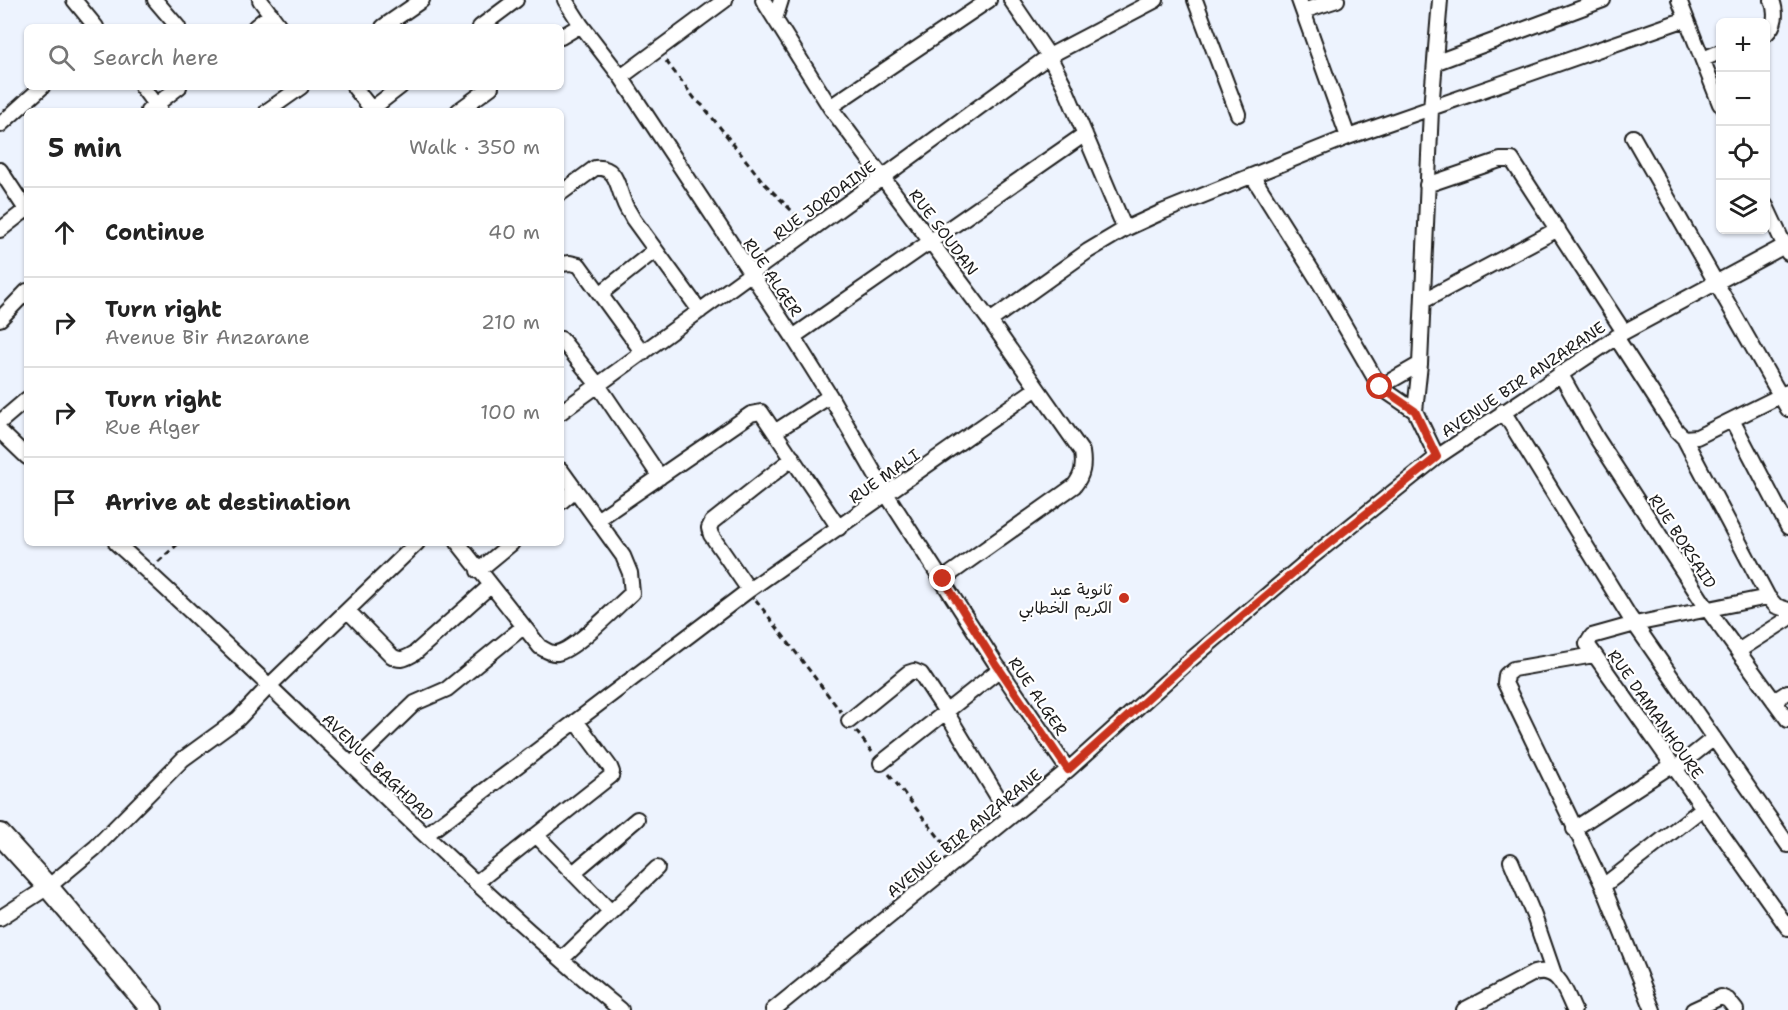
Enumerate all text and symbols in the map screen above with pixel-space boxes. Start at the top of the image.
map controls [1716,18,1770,234]
button: + [1716,18,1770,72]
search box [24,24,564,90]
icon: search [45,41,78,74]
text: Search here [93,43,219,72]
button: − [1716,72,1770,126]
button: locate [1716,126,1770,180]
text: 5 min [48,130,122,165]
text: Walk · 350 m [409,134,540,160]
street label: RUE JORDAINE [769,156,880,245]
button: layers [1716,180,1770,234]
street label: RUE SOUDAN [904,185,983,280]
icon: ahead [48,216,81,249]
text: Continue [105,218,205,247]
text: 40 m [488,219,540,245]
street label: RUE ALGER [739,234,807,321]
text: Turn right [105,295,222,324]
icon: right [48,306,81,339]
text: 210 m [481,309,540,335]
street label: AVENUE BIR ANZARANE [1437,317,1609,442]
text: Avenue Bir Anzarane [105,324,310,350]
route start [1366,373,1392,399]
text: Turn right [105,385,222,414]
icon: right [48,396,81,429]
text: 100 m [480,399,540,425]
text: Rue Alger [105,414,201,440]
street label: RUE MALI [845,444,924,508]
icon: arrive [48,486,81,519]
text: Arrive at destination [105,488,351,517]
street label: RUE BORSAID [1644,490,1721,593]
route end [929,565,955,591]
place label: ثانوية عبد الكريم الخطابي [1019,579,1113,622]
marker: ثانوية عبد الكريم الخطابي [1117,591,1131,605]
street label: RUE DAMANHOURE [1603,645,1708,783]
street label: RUE ALGER [1004,653,1072,740]
street label: AVENUE BAGHDAD [317,709,438,826]
street label: AVENUE BIR ANZARANE [882,764,1046,902]

